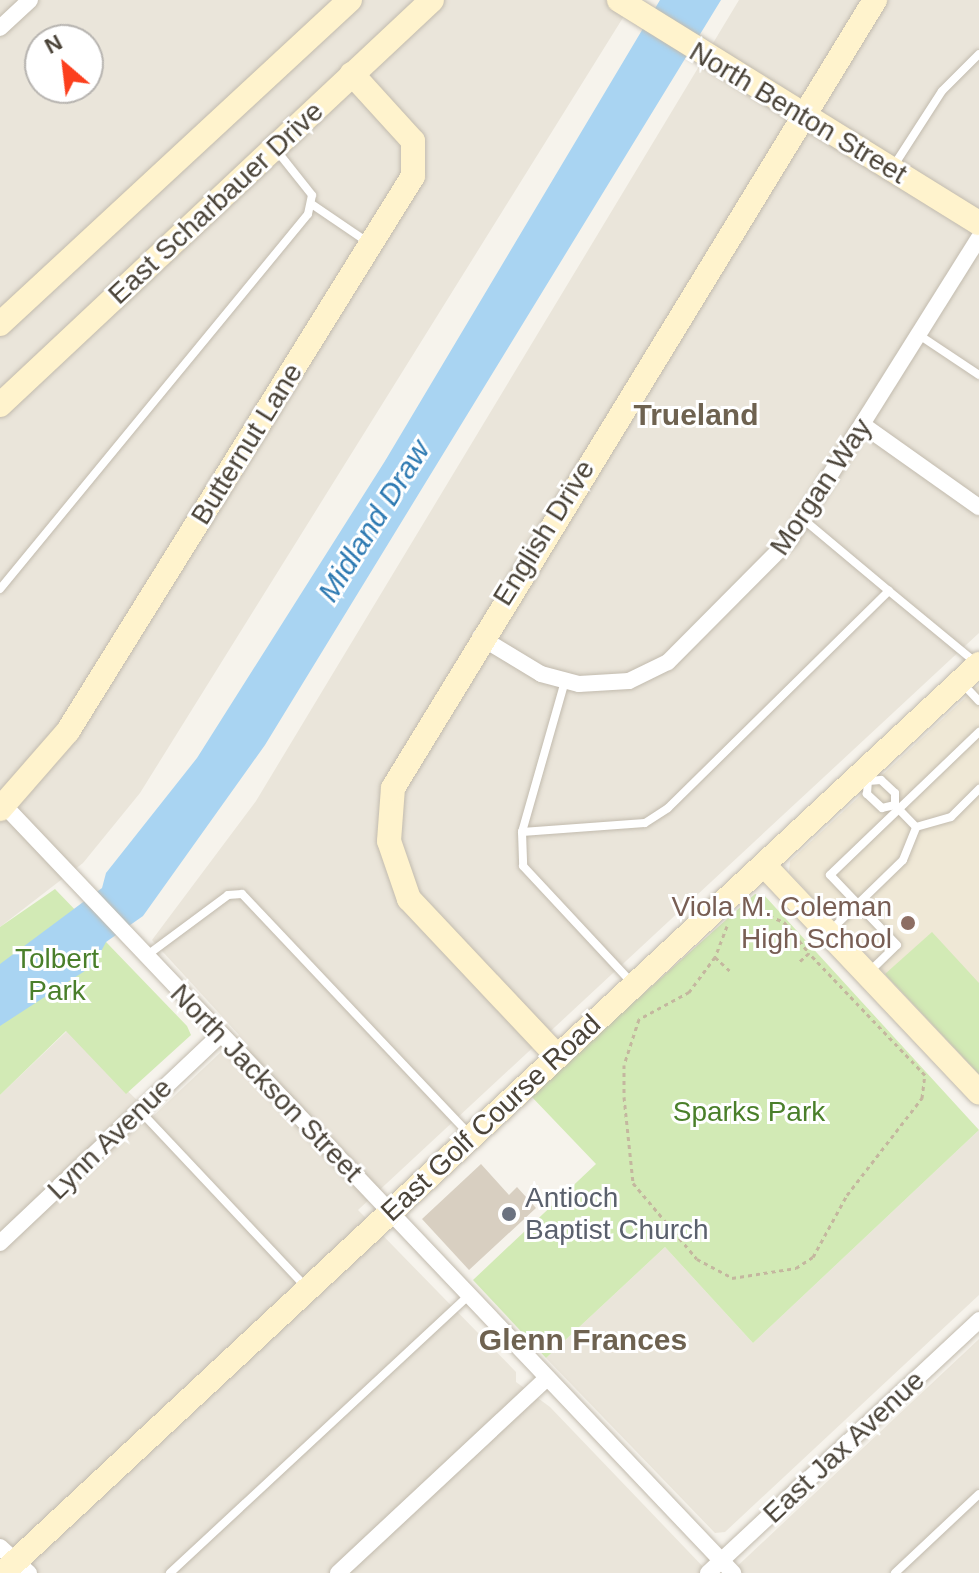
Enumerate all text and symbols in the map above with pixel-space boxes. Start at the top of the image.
north arrow [24,24,104,104]
text: N [41,29,66,59]
street label: North Benton Street [683,35,913,191]
street label: East Scharbauer Drive [102,95,330,311]
street label: Butternut Lane [184,357,310,531]
district label: Trueland [633,397,759,433]
street label: Morgan Way [763,412,879,562]
water label: Midland Draw [310,434,438,608]
street label: English Drive [486,454,602,612]
place label: Viola M. Coleman High School [672,890,892,956]
marker: Viola M. Coleman High School [899,914,917,932]
park label: Tolbert Park [15,942,99,1008]
street label: North Jackson Street [163,977,369,1189]
street label: East Golf Course Road [374,1008,608,1228]
street label: Lynn Avenue [40,1071,180,1207]
park label: Sparks Park [673,1095,825,1129]
place label: Antioch Baptist Church [525,1181,709,1247]
marker: Antioch Baptist Church [500,1205,518,1223]
district label: Glenn Frances [479,1322,687,1358]
street label: East Jax Avenue [756,1363,932,1531]

